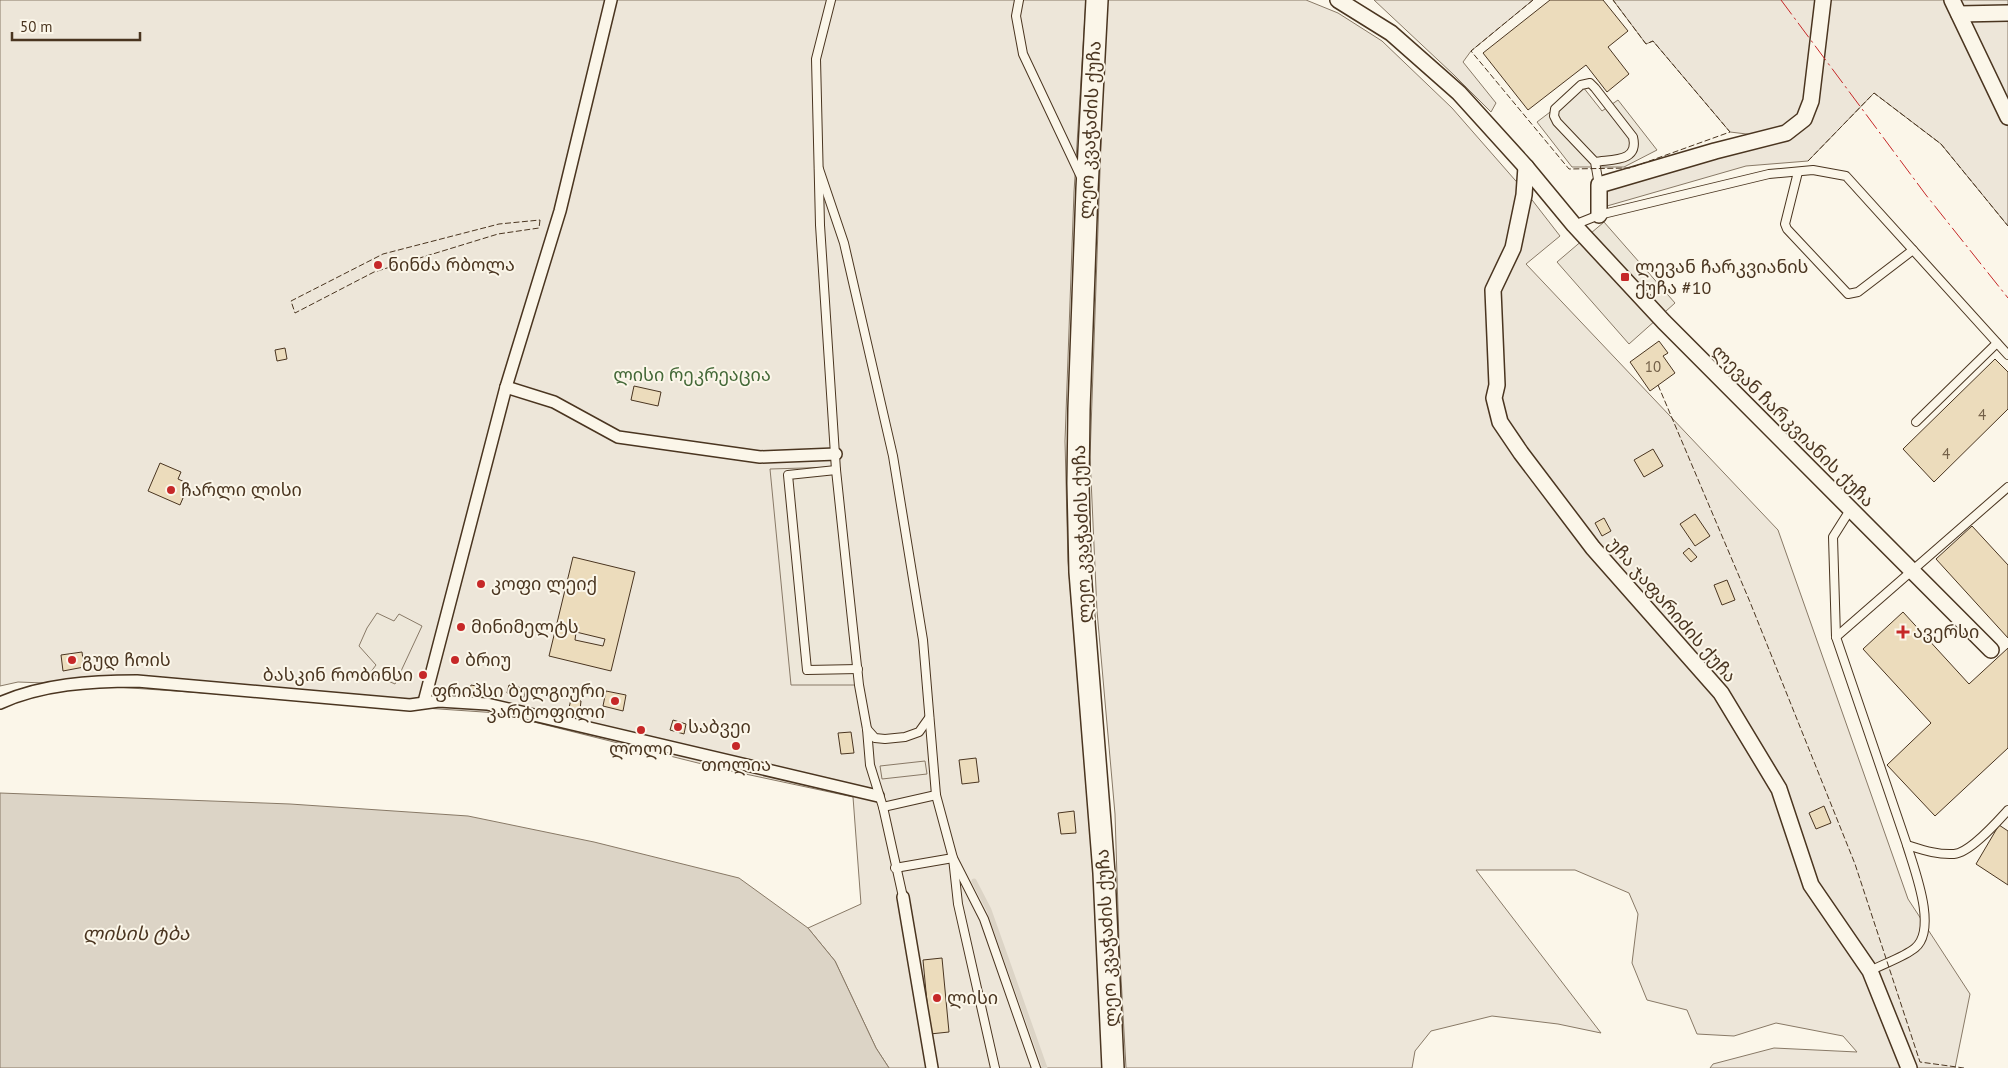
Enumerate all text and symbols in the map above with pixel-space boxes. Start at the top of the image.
scale bar [12,10,140,42]
text: 50 m [20,17,53,36]
street label: ლეო კვაჭაძის ქუჩა [1073,40,1106,220]
place label: ნინძა რბოლა [388,253,515,276]
place label: ლევან ჩარკვიანის ქუჩა #10 [1635,255,1809,299]
marker: ნინძა რბოლა [372,259,384,271]
marker: ლევან ჩარკვიანის ქუჩა #10 [1619,271,1631,283]
street label: ლევან ჩარკვიანის ქუჩა [1707,340,1879,512]
house number: 10 [1645,357,1661,376]
park label: ლისი რეკრეაცია [613,363,771,386]
house number: 4 [1978,405,1986,424]
street label: ლეო კვაჭაძის ქუჩა [1067,444,1096,624]
house number: 4 [1942,444,1950,463]
place label: ჩარლი ლისი [181,478,302,501]
marker: ჩარლი ლისი [165,484,177,496]
street label: უჩა ჯაფარიძის ქუჩა [1603,532,1742,687]
place label: კოფი ლეიქ [491,572,597,595]
marker: კოფი ლეიქ [475,578,487,590]
place label: მინიმელტს [471,615,579,638]
place label: ავერსი [1913,620,1979,643]
marker: მინიმელტს [455,621,467,633]
marker: ავერსი [1897,626,1909,638]
place label: გუდ ჩოის [82,648,171,671]
place label: ბრიუ [465,648,511,671]
marker: გუდ ჩოის [66,654,78,666]
marker: ბრიუ [449,654,461,666]
place label: ბასკინ რობინსი [263,663,413,686]
marker: ბასკინ რობინსი [417,669,429,681]
place label: ფრიპსი ბელგიური კარტოფილი [432,679,605,723]
marker: ფრიპსი ბელგიური კარტოფილი [609,695,621,707]
place label: საბვეი [688,715,751,738]
marker: საბვეი [672,721,684,733]
marker: ლოლი [635,724,647,736]
place label: ლოლი [609,737,673,760]
marker: თოლია [730,740,742,752]
place label: თოლია [701,753,771,776]
street label: ლეო კვაჭაძის ქუჩა [1090,848,1123,1028]
water label: ლისის ტბა [82,921,190,945]
place label: ლისი [947,986,998,1009]
marker: ლისი [931,992,943,1004]

